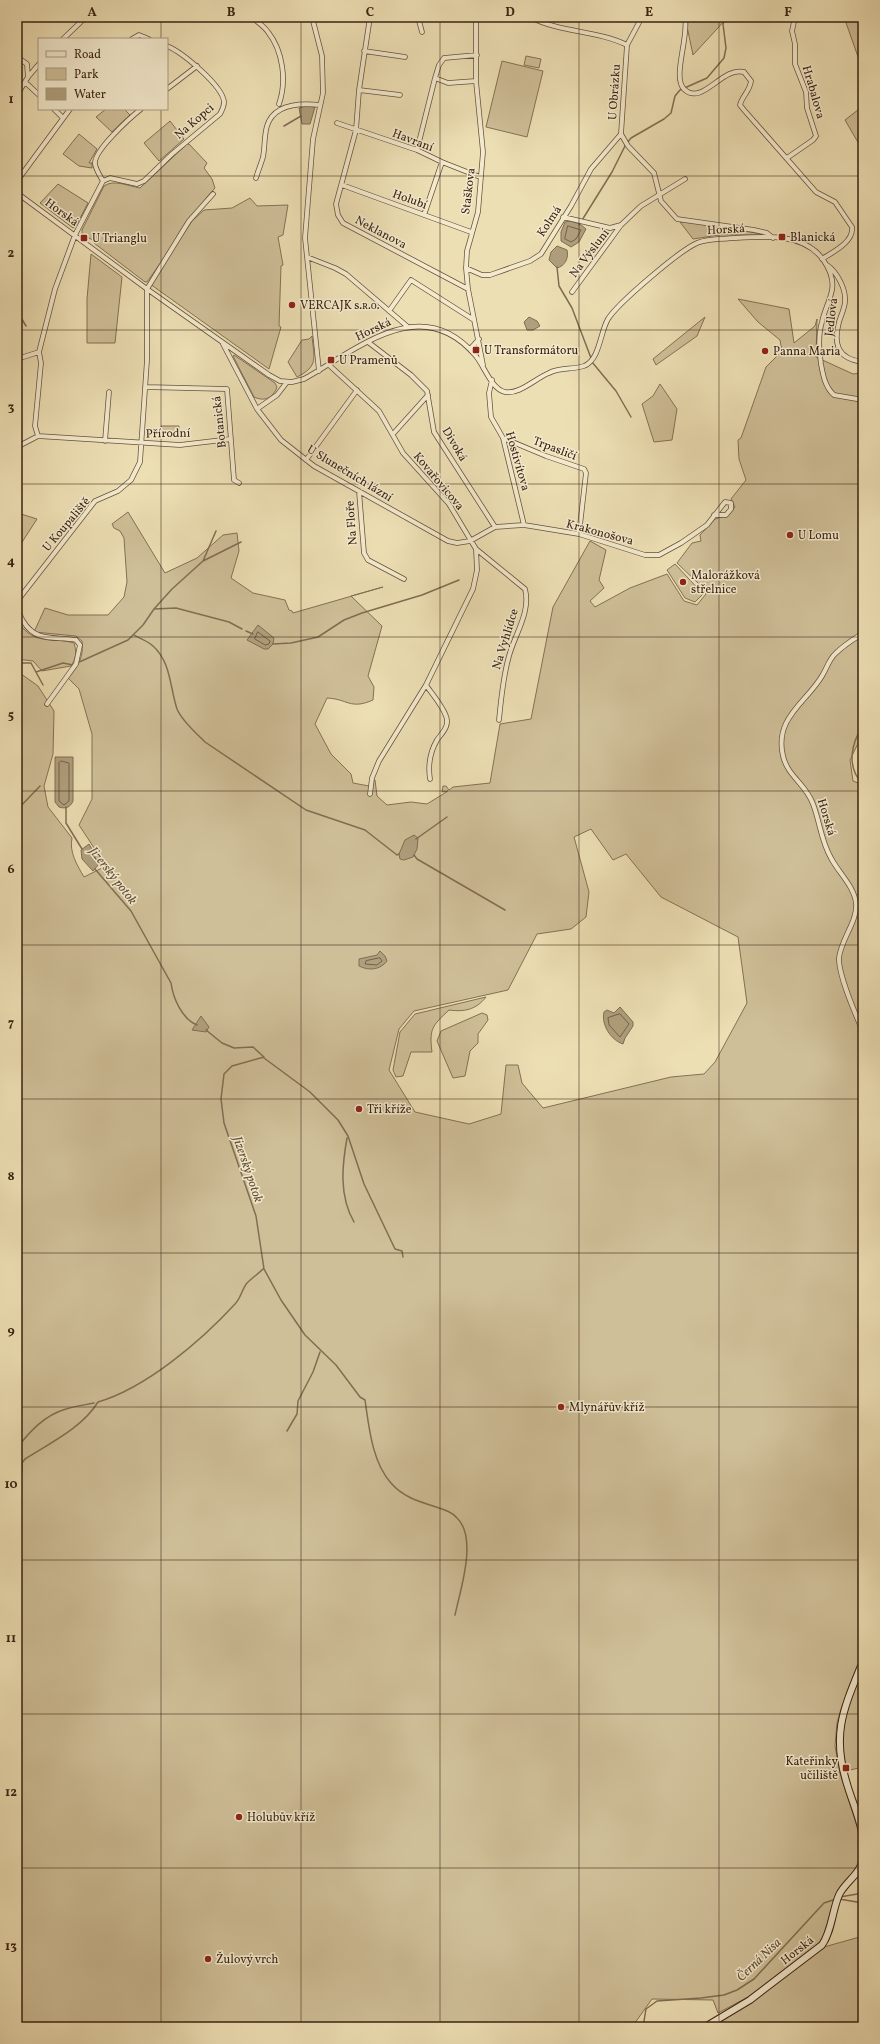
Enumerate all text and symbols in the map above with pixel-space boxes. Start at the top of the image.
text: A [87,4,97,22]
text: B [227,4,236,22]
text: C [366,4,374,22]
text: D [505,4,515,22]
text: E [645,4,653,22]
text: F [784,4,792,22]
legend [38,38,168,110]
text: Road [74,47,101,63]
street label: U Obrázku [605,63,625,121]
street label: Hrabalova [798,64,828,121]
text: Park [74,67,99,83]
text: Water [74,87,106,103]
text: 1 [8,91,14,109]
street label: Na Kopci [172,100,218,143]
street label: Havraní [390,126,436,156]
street label: Staškova [458,167,480,215]
street label: Holubí [390,186,430,214]
street label: Horská [41,195,82,230]
street label: Kolmá [534,203,566,240]
street label: Neklanova [352,213,409,253]
street label: Horská [707,221,746,239]
street label: Na Výsluní [566,226,614,281]
place label: Blanická [790,230,835,246]
place label: U Trianglu [92,231,147,247]
marker: Blanická [777,232,787,242]
marker: U Trianglu [79,233,89,243]
text: 2 [8,245,15,263]
street label: Jedlová [822,297,842,337]
place label: VERCAJK s.ʀ.ᴏ. [300,298,380,314]
marker: VERCAJK s.ʀ.ᴏ. [287,300,297,310]
street label: Horská [353,315,394,345]
place label: U Transformátoru [484,343,578,359]
place label: Panna Maria [773,344,840,360]
marker: U Transformátoru [471,345,481,355]
marker: Panna Maria [760,346,770,356]
place label: U Pramenů [339,353,398,369]
marker: U Pramenů [326,355,336,365]
street label: Botanická [209,395,231,449]
text: 3 [8,399,15,417]
street label: Divoká [438,424,471,465]
street label: Přírodní [146,426,191,442]
street label: Hostivítova [501,430,533,493]
street label: Trpasličí [530,433,579,465]
street label: U Slunečních lázní [304,442,396,506]
street label: Kovařovicova [409,449,467,514]
street label: U Koupaliště [39,494,94,555]
street label: Na Floře [342,500,362,546]
street label: Krakonošova [564,516,635,550]
place label: U Lomu [798,528,839,544]
marker: U Lomu [785,530,795,540]
text: 4 [7,553,15,571]
place label: Malorážková střelnice [691,568,760,598]
marker: Malorážková střelnice [678,577,688,587]
street label: Na Vyhlídce [489,607,523,672]
text: 5 [8,707,14,725]
street label: Horská [813,797,839,838]
water label: Jizerský potok [83,842,141,909]
text: 6 [7,861,15,879]
text: 7 [8,1015,14,1033]
place label: Tři kříže [367,1102,412,1118]
marker: Tři kříže [354,1104,364,1114]
water label: Jizerský potok [227,1132,267,1205]
text: 8 [7,1168,15,1186]
text: 9 [7,1322,15,1340]
place label: Mlynářův kříž [569,1400,644,1416]
marker: Mlynářův kříž [556,1402,566,1412]
text: 10 [4,1476,18,1494]
text: 11 [6,1630,16,1648]
place label: Kateřinky učiliště [785,1754,838,1784]
marker: Kateřinky učiliště [841,1763,851,1773]
text: 12 [5,1784,17,1802]
place label: Holubův kříž [247,1810,315,1826]
marker: Holubův kříž [234,1812,244,1822]
street label: Horská [778,1933,818,1969]
water label: Černá Nisa [733,1935,786,1986]
text: 13 [5,1938,17,1956]
place label: Žulový vrch [216,1951,278,1968]
marker: Žulový vrch [203,1954,213,1964]

